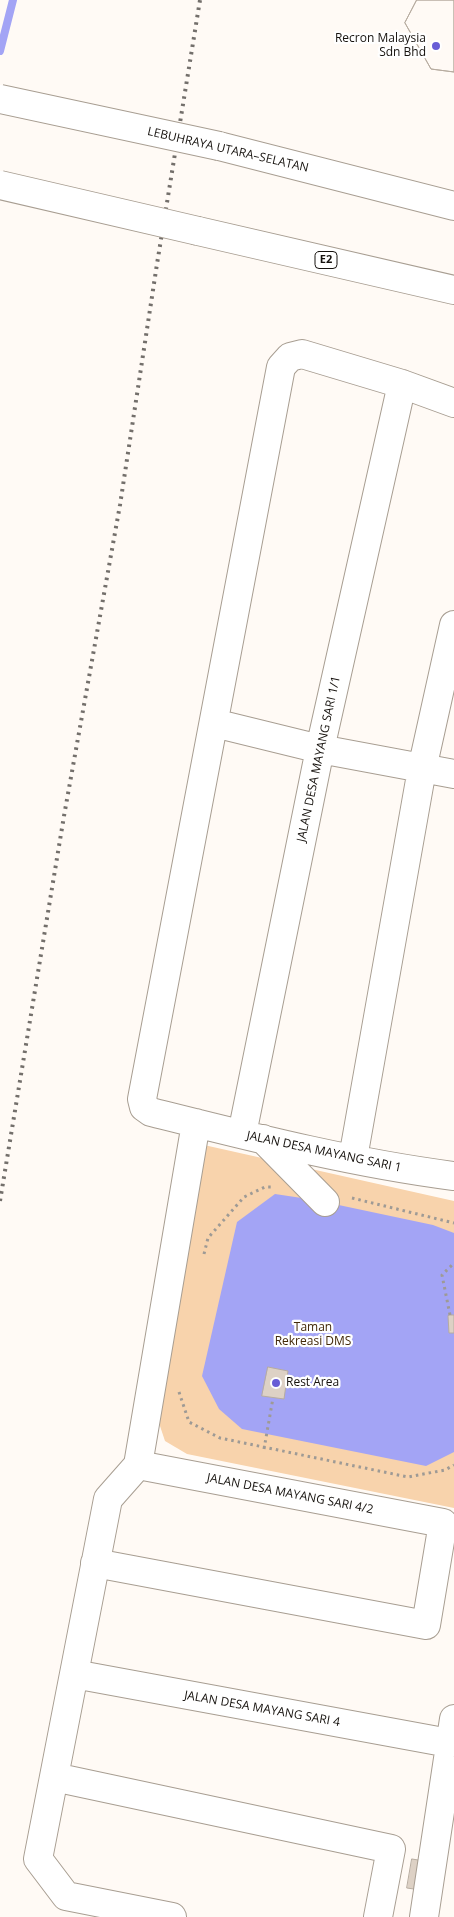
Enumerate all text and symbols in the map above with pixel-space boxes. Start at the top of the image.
place label: Recron Malaysia Sdn Bhd [335,32,426,60]
marker: Recron Malaysia Sdn Bhd [430,40,442,52]
street label: LEBUHRAYA UTARA–SELATAN [146,124,310,176]
road number: E2 [315,252,337,268]
street label: JALAN DESA MAYANG SARI 1/1 [294,675,344,843]
street label: JALAN DESA MAYANG SARI 1 [245,1129,403,1175]
park label: Taman Rekreasi DMS [275,1321,351,1349]
place label: Rest Area [286,1376,339,1390]
marker: Rest Area [270,1377,282,1389]
street label: JALAN DESA MAYANG SARI 4/2 [206,1471,374,1517]
street label: JALAN DESA MAYANG SARI 4 [183,1688,341,1730]

